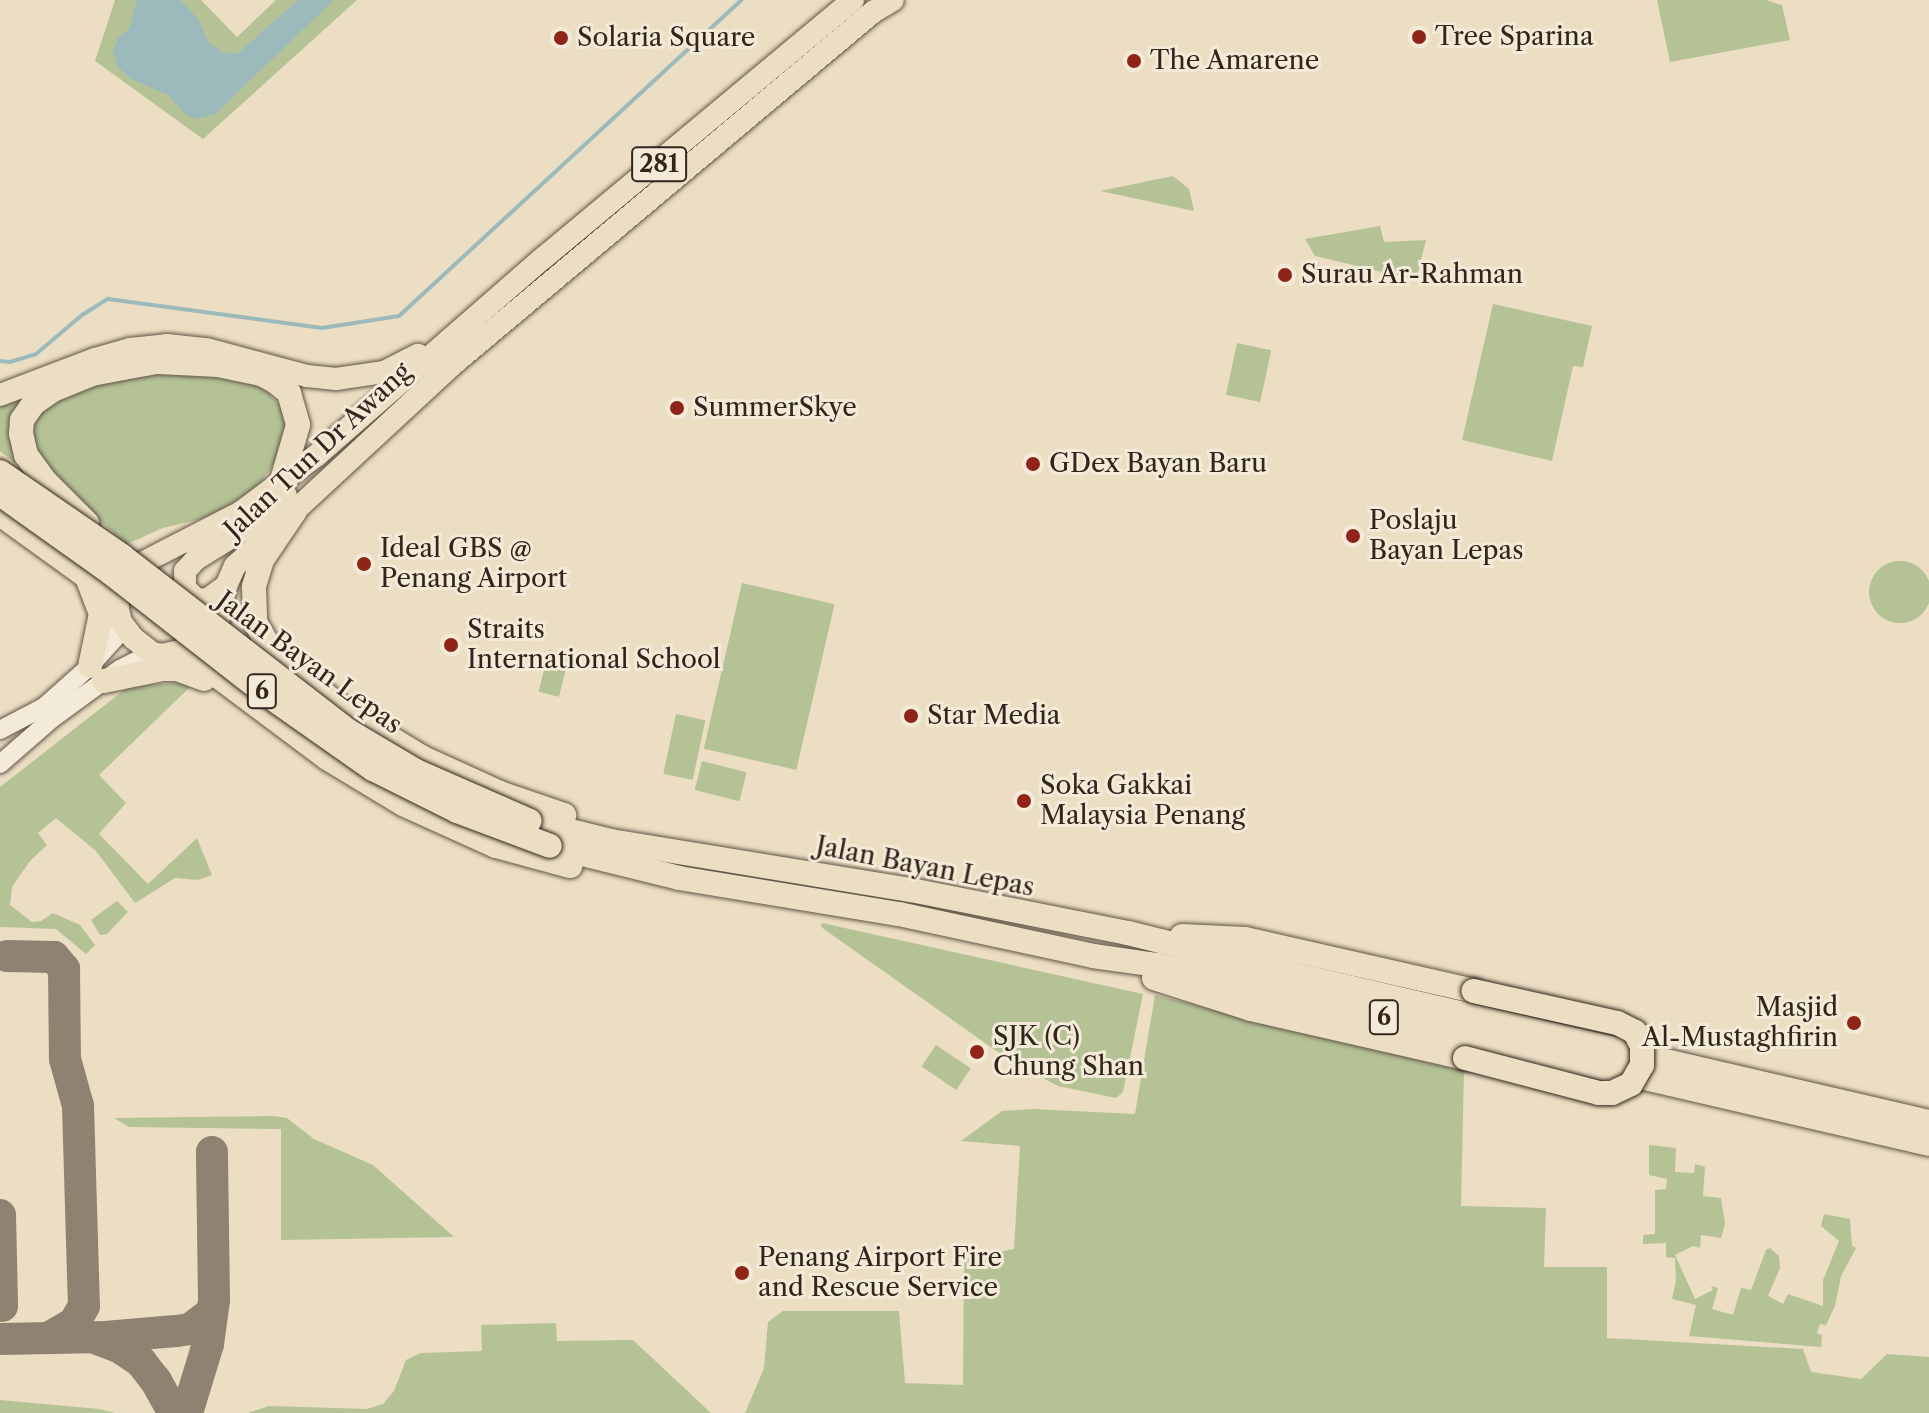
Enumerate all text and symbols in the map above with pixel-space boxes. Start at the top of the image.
place label: Tree Sparina [1435,21,1594,53]
place label: Solaria Square [577,22,756,54]
marker: Tree Sparina [1410,28,1428,46]
marker: Solaria Square [552,29,570,47]
place label: The Amarene [1150,45,1320,77]
marker: The Amarene [1125,52,1143,70]
road number: 281 [631,144,687,184]
place label: Surau Ar-Rahman [1301,259,1524,291]
marker: Surau Ar-Rahman [1276,266,1294,284]
street label: Jalan Tun Dr Awang [217,356,419,546]
place label: SummerSkye [693,392,857,424]
marker: SummerSkye [668,399,686,417]
place label: GDex Bayan Baru [1049,448,1267,480]
marker: GDex Bayan Baru [1024,455,1042,473]
place label: Poslaju Bayan Lepas [1369,505,1524,566]
marker: Poslaju Bayan Lepas [1344,527,1362,545]
place label: Ideal GBS @ Penang Airport [380,533,568,594]
marker: Ideal GBS @ Penang Airport [355,555,373,573]
street label: Jalan Bayan Lepas [210,585,408,741]
place label: Straits International School [467,614,721,676]
marker: Straits International School [442,636,460,654]
road number: 6 [246,671,278,711]
place label: Star Media [927,700,1061,732]
marker: Star Media [902,707,920,725]
place label: Soka Gakkai Malaysia Penang [1040,770,1245,832]
marker: Soka Gakkai Malaysia Penang [1015,792,1033,810]
street label: Jalan Bayan Lepas [813,831,1037,903]
place label: Masjid Al-Mustaghfirin [1642,992,1838,1054]
road number: 6 [1368,997,1400,1037]
marker: Masjid Al-Mustaghfirin [1845,1014,1863,1032]
place label: SJK (C) Chung Shan [993,1021,1144,1082]
marker: SJK (C) Chung Shan [968,1043,986,1061]
place label: Penang Airport Fire and Rescue Service [758,1242,1003,1304]
marker: Penang Airport Fire and Rescue Service [733,1264,751,1282]

